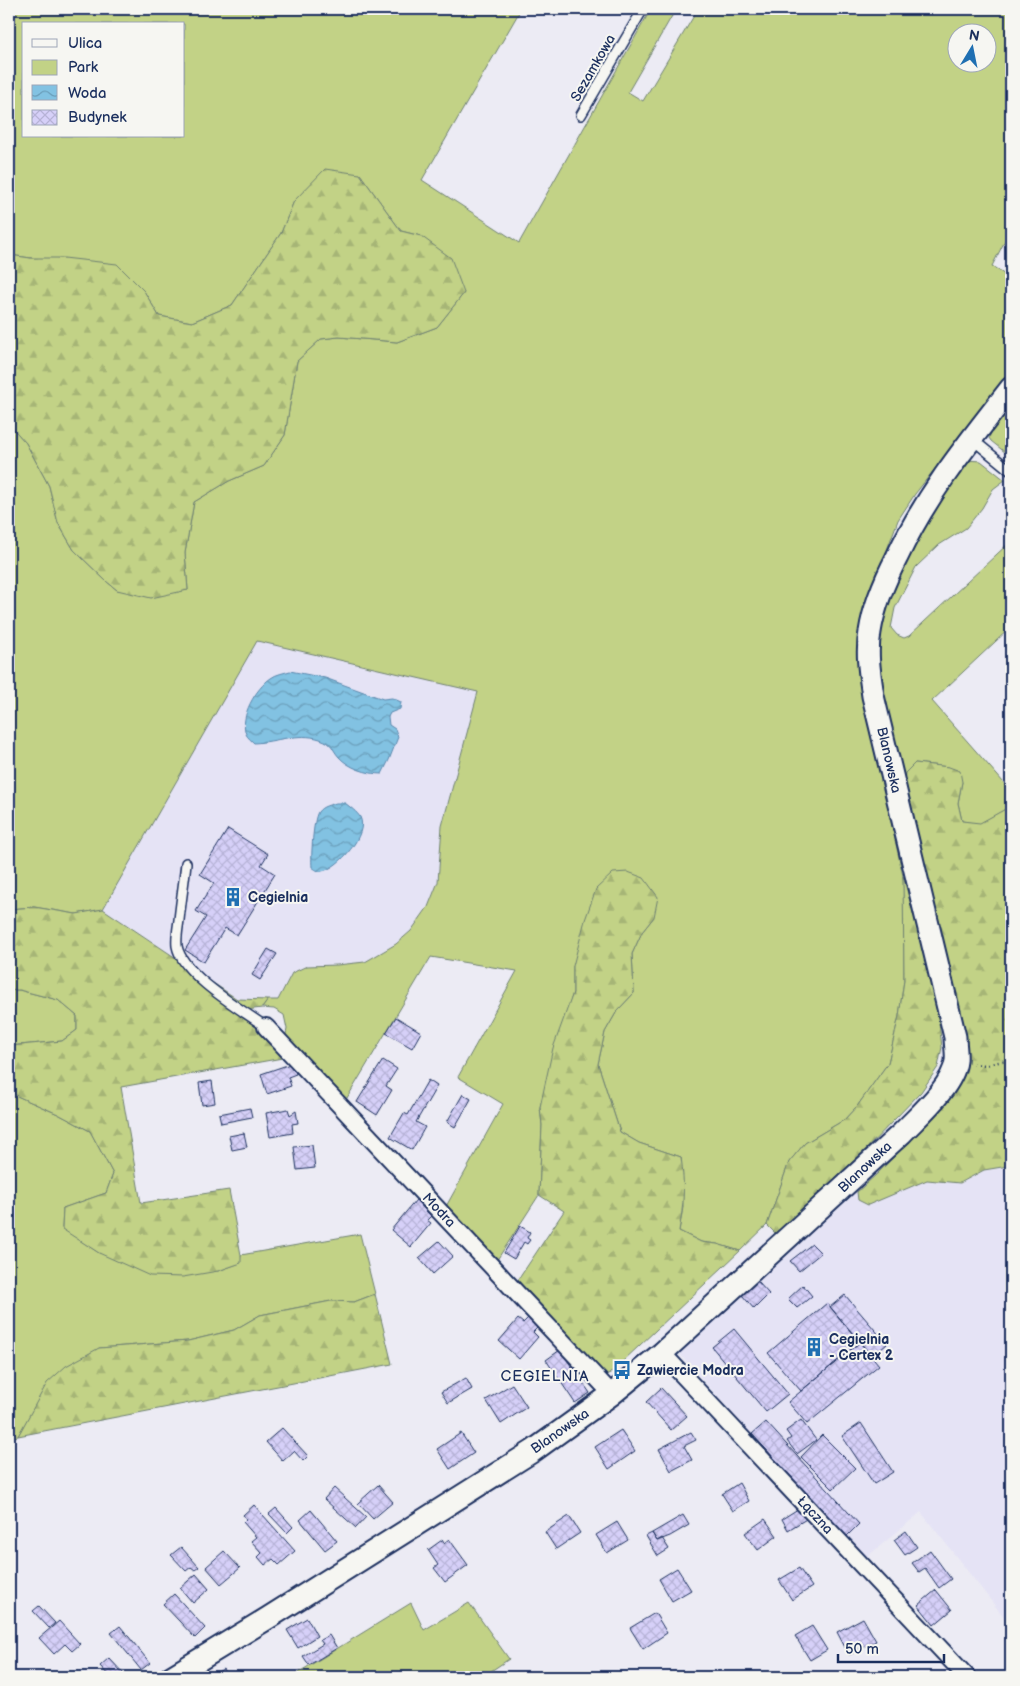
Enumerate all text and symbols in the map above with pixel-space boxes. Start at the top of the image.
legend [22,22,185,138]
north arrow [948,22,998,72]
text: N [968,26,981,45]
street label: Sezamkowa [567,31,619,105]
text: Ulica [68,34,102,53]
text: Park [68,58,99,77]
text: Woda [68,84,106,103]
text: Budynek [68,108,127,127]
street label: Blanowska [873,725,905,795]
building icon: Cegielnia [222,886,244,908]
place label: Cegielnia [248,889,308,906]
street label: Blanowska [835,1138,895,1196]
street label: Modra [419,1189,459,1231]
place label: Cegielnia - Certex 2 [829,1331,894,1364]
building icon: Cegielnia - Certex 2 [803,1336,825,1358]
bus stop icon: Zawiercie Modra [611,1359,633,1381]
place label: Zawiercie Modra [637,1362,744,1379]
district label: CEGIELNIA [501,1367,589,1386]
street label: Blanowska [528,1405,592,1457]
street label: Łączna [793,1493,837,1538]
scale bar [838,1631,944,1663]
text: 50 m [845,1640,879,1659]

